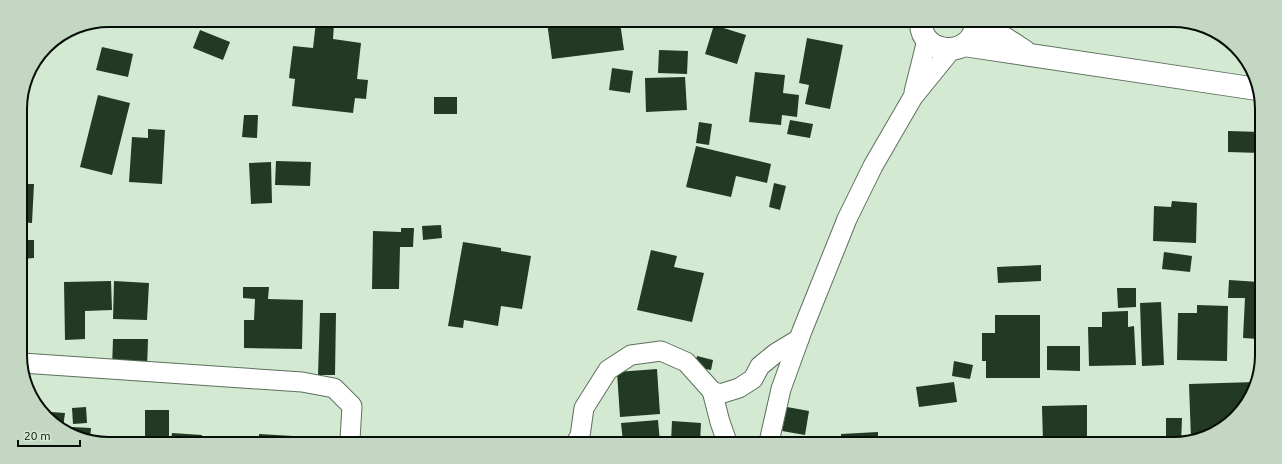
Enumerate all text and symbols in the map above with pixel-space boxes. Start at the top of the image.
scale bar [18,422,80,448]
text: 20 m [24,429,51,442]

